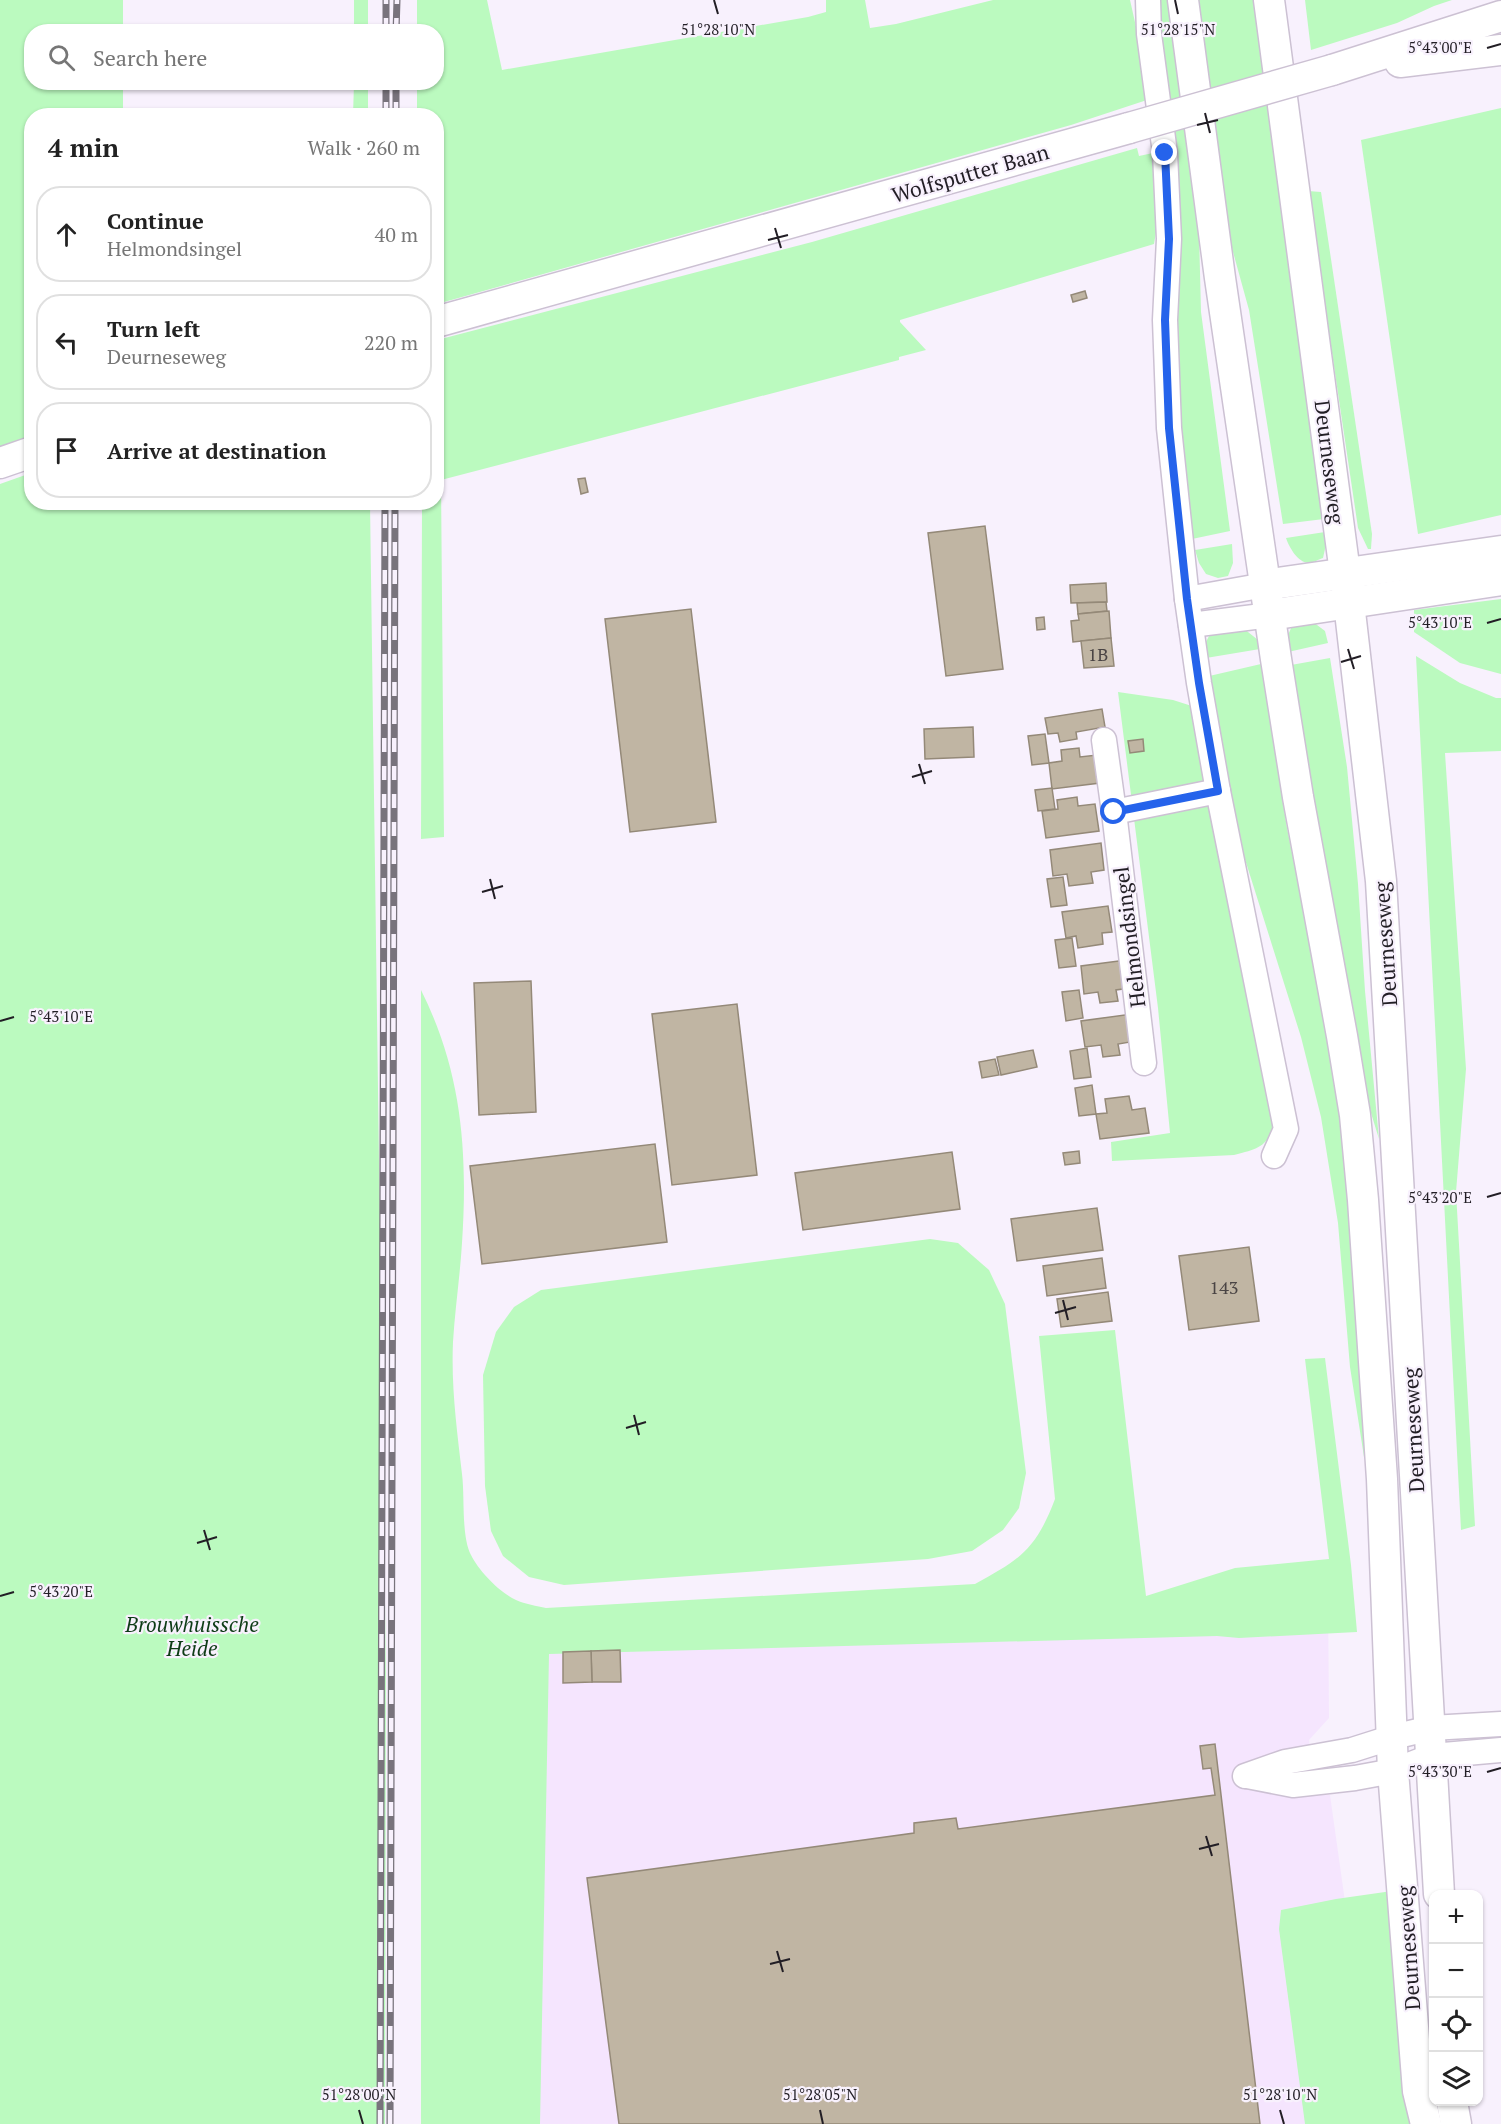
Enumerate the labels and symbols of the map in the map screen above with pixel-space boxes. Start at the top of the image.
text: 51°28'10"N [681,19,755,39]
text: 51°28'15"N [1141,19,1215,39]
text: 5°43'00"E [1408,37,1472,57]
street label: Wolfsputter Baan [888,137,1052,209]
route end [1151,139,1177,165]
street label: Deurneseweg [1308,398,1352,527]
text: 5°43'10"E [1408,612,1472,632]
house number: 1B [1088,642,1108,666]
route start [1100,798,1126,824]
street label: Helmondsingel [1106,865,1152,1009]
street label: Deurneseweg [1367,880,1403,1007]
text: 5°43'10"E [29,1006,93,1026]
text: 5°43'20"E [1408,1187,1472,1207]
house number: 143 [1210,1275,1238,1299]
street label: Deurneseweg [1396,1366,1430,1493]
text: 5°43'20"E [29,1581,93,1601]
park label: Brouwhuissche Heide [124,1610,259,1662]
text: 5°43'30"E [1408,1761,1472,1781]
street label: Deurneseweg [1390,1884,1426,2011]
text: 51°28'00"N [322,2084,396,2104]
text: 51°28'05"N [783,2084,857,2104]
text: 51°28'10"N [1243,2084,1317,2104]

